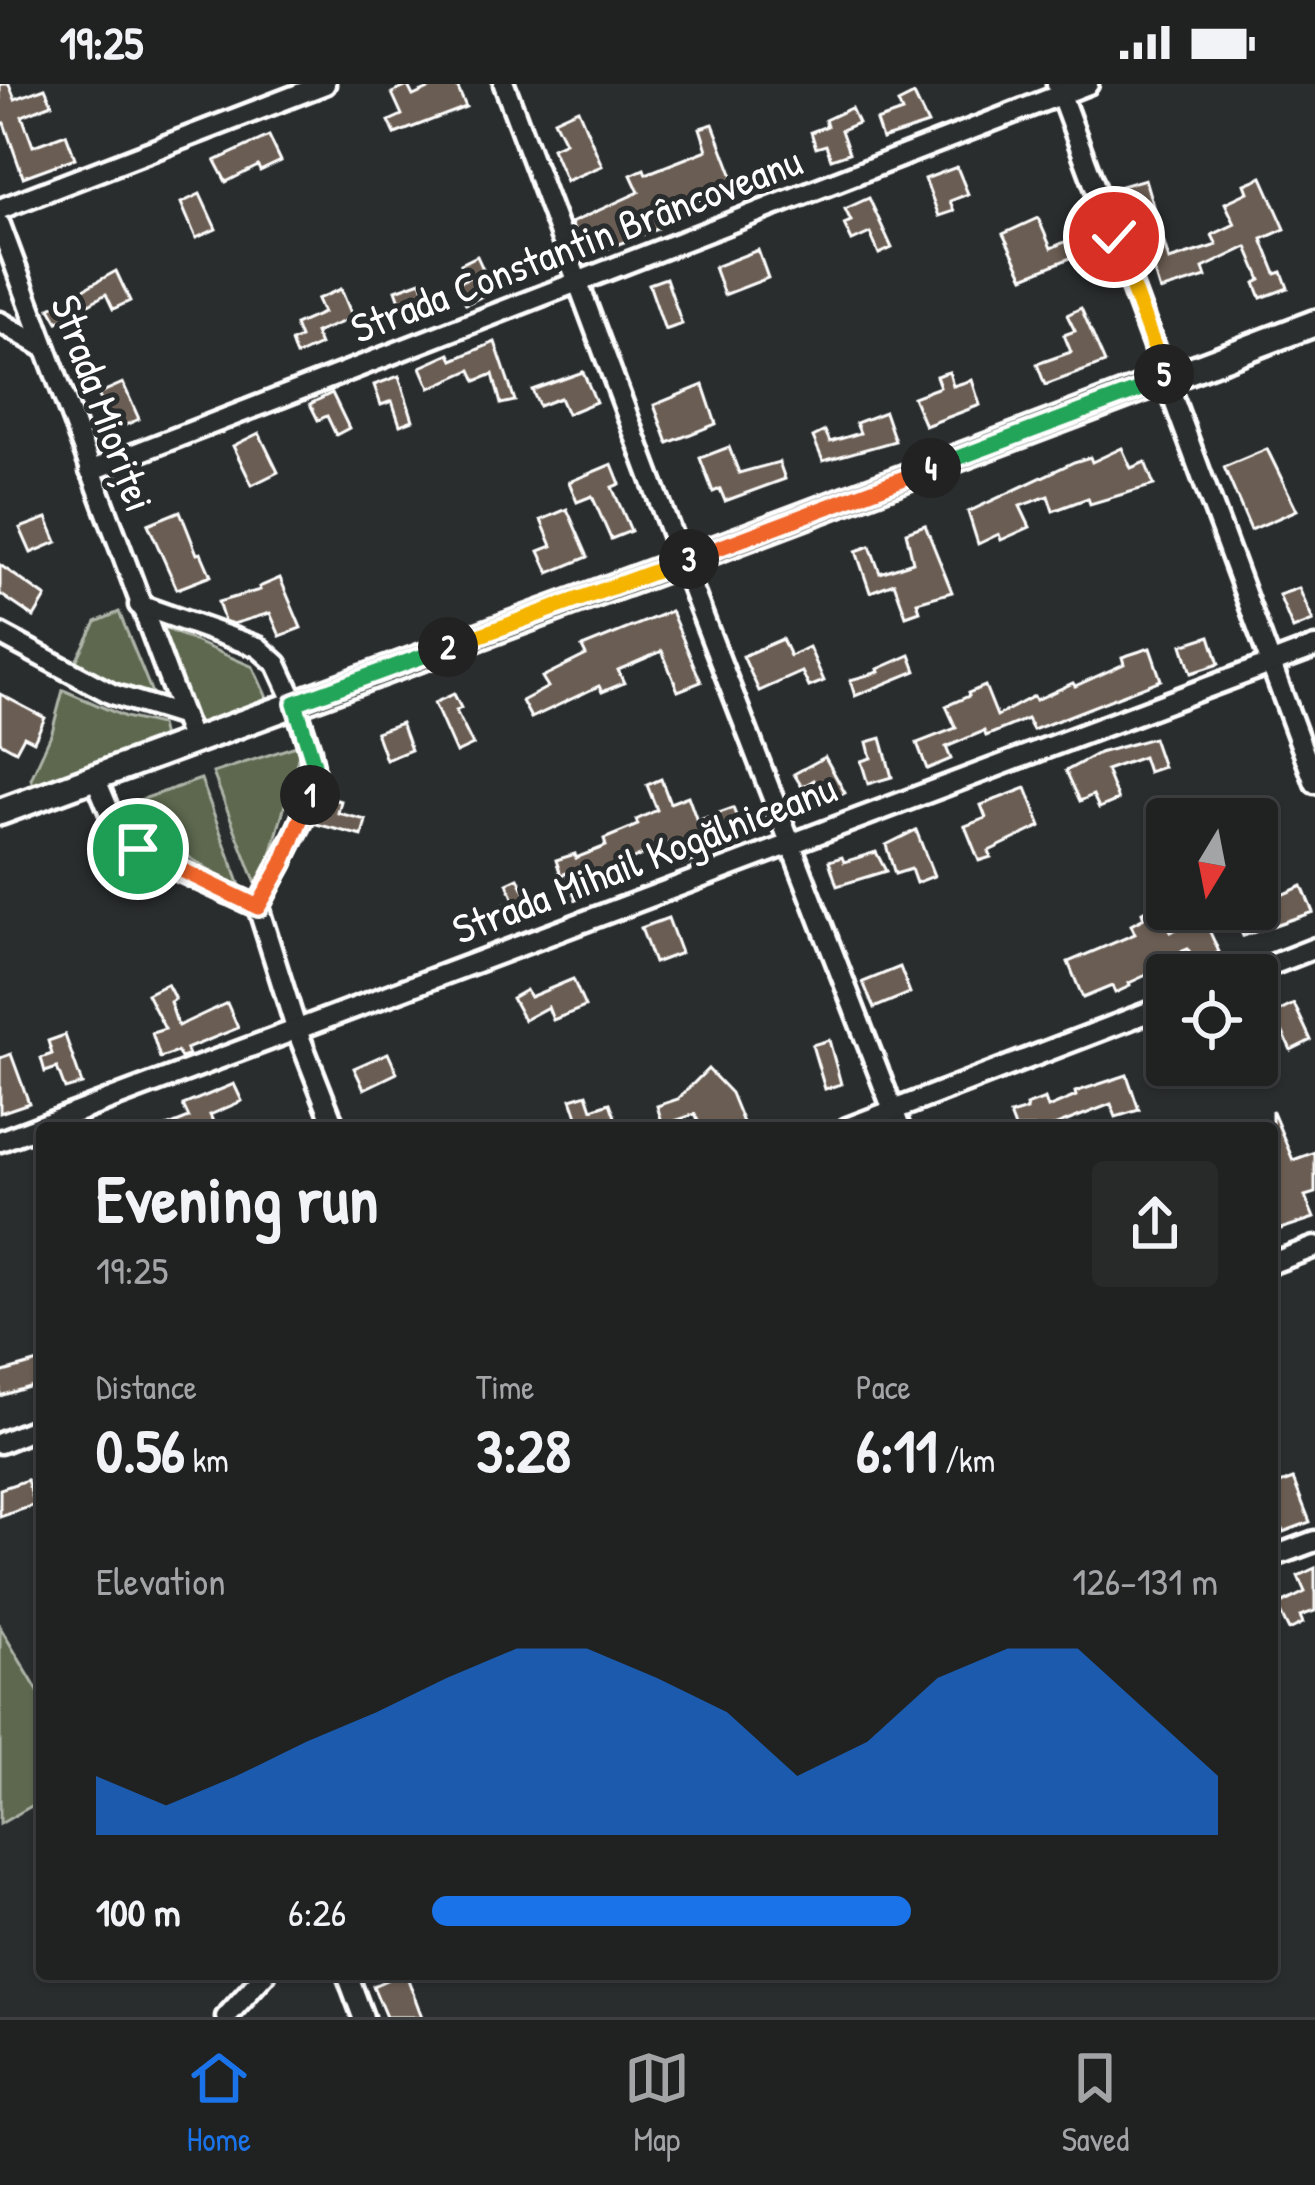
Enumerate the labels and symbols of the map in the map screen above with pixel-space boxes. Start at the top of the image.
street label: Strada Constantin Brâncoveanu [342,131,809,356]
pin [1063,186,1165,288]
street label: Strada Mioriței [38,287,169,519]
pin: 5 [1134,344,1194,404]
pin: 4 [901,438,961,498]
pin: 3 [659,529,719,589]
pin: 2 [418,617,478,677]
street label: Strada Mihail Kogălniceanu [444,758,844,957]
pin: 1 [280,765,340,825]
pin [87,798,189,900]
north arrow [1146,798,1278,930]

